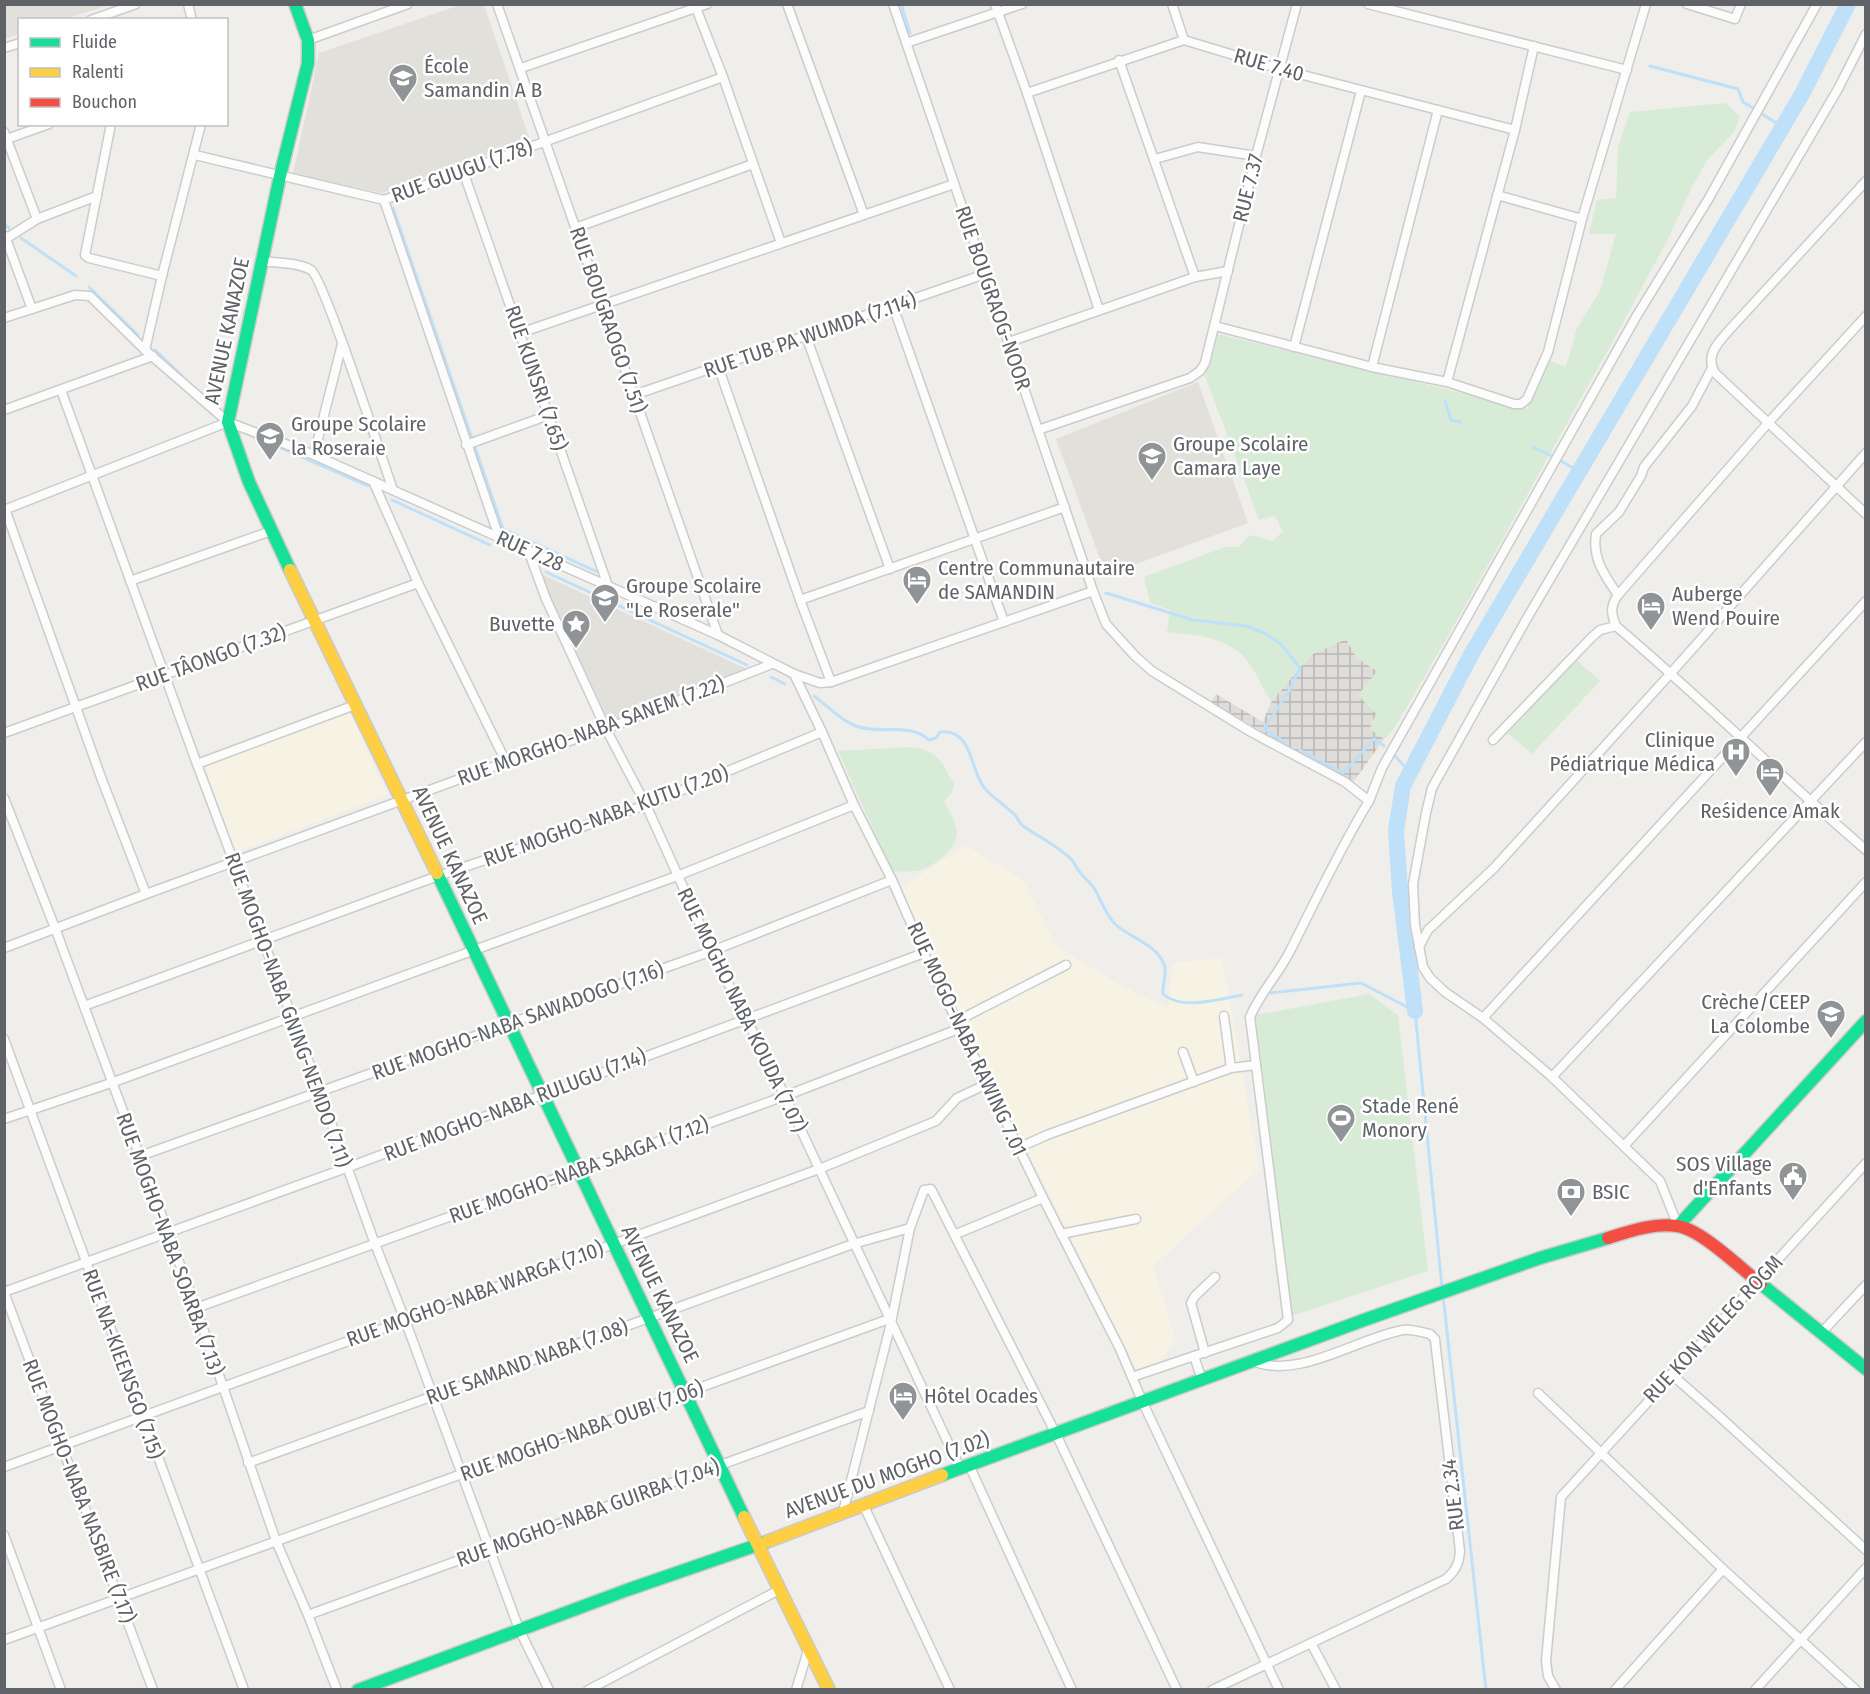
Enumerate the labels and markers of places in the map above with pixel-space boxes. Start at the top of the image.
place label: École Samandin A B [424,53,542,103]
school or university icon: École Samandin A B [387,62,419,104]
place label: Groupe Scolaire la Roseraie [291,411,426,461]
school or university icon: Groupe Scolaire la Roseraie [254,420,286,462]
place label: Groupe Scolaire Camara Laye [1173,431,1308,481]
school or university icon: Groupe Scolaire Camara Laye [1136,440,1168,482]
place label: Centre Communautaire de SAMANDIN [938,555,1135,605]
hotel icon: Centre Communautaire de SAMANDIN [901,564,933,606]
place label: Groupe Scolaire "Le Roserale" [626,573,761,623]
place label: Auberge Wend Pouire [1672,581,1780,631]
school or university icon: Groupe Scolaire "Le Roserale" [589,582,621,624]
hotel icon: Auberge Wend Pouire [1635,590,1667,632]
place icon: Buvette [560,608,592,650]
place label: Buvette [489,611,555,637]
place label: Clinique Pédiatrique Médica [1549,727,1715,777]
hospital icon: Clinique Pédiatrique Médica [1720,736,1752,778]
hotel icon: Reśidence Amak [1754,756,1786,798]
place label: Reśidence Amak [1700,798,1840,824]
place label: Crèche/CEEP La Colombe [1701,989,1810,1039]
school or university icon: Crèche/CEEP La Colombe [1815,998,1847,1040]
place label: Stade René Monory [1362,1093,1459,1143]
sports icon: Stade René Monory [1325,1102,1357,1144]
place label: SOS Village d'Enfants [1676,1151,1772,1201]
public building icon: SOS Village d'Enfants [1777,1160,1809,1202]
bank icon: BSIC [1555,1176,1587,1218]
place label: BSIC [1592,1179,1630,1205]
hotel icon: Hôtel Ocades [887,1380,919,1422]
place label: Hôtel Ocades [924,1383,1038,1409]

